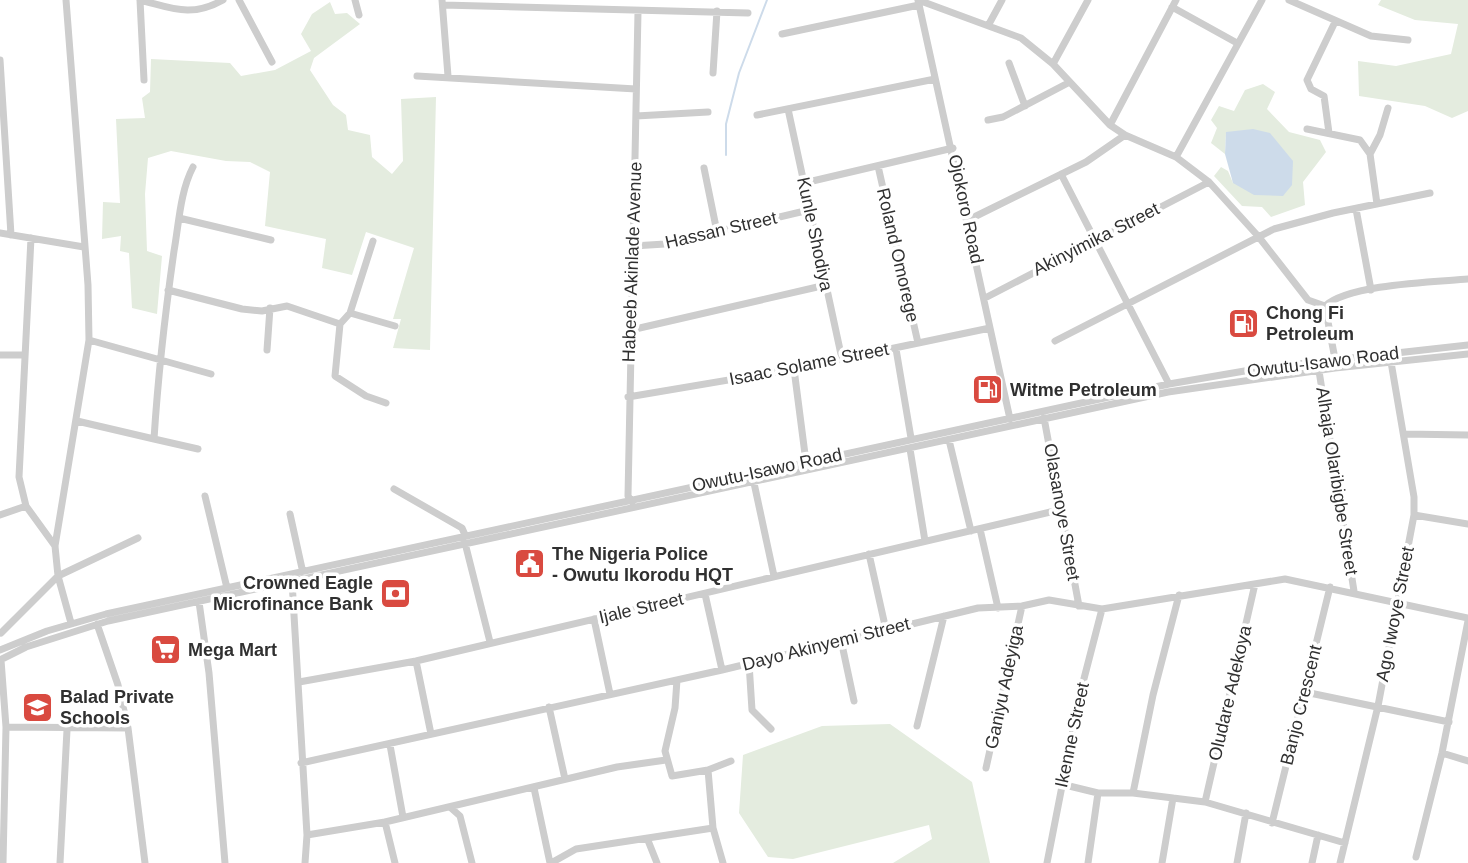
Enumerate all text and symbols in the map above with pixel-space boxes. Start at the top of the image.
street label: Ojokoro Road [945,153,987,265]
street label: Habeeb Akinlade Avenue [619,161,645,363]
street label: Kunle Shodiya [793,175,837,294]
street label: Roland Omorege [873,186,923,324]
street label: Akinyimika Street [1030,199,1162,279]
street label: Hassan Street [663,207,779,253]
place label: Chong Fi Petroleum [1266,303,1354,344]
fuel station icon: Chong Fi Petroleum [1226,306,1260,340]
street label: Isaac Solame Street [728,339,890,389]
street label: Owutu-Isawo Road [1246,343,1400,381]
fuel station icon: Witme Petroleum [970,373,1004,407]
place label: Witme Petroleum [1010,380,1157,400]
street label: Alhaja Olaribigbe Street [1312,386,1362,576]
street label: Olasanoye Street [1040,442,1084,582]
street label: Owutu-Isawo Road [690,444,844,496]
place label: The Nigeria Police - Owutu Ikorodu HQT [552,544,733,585]
street label: Ago Iwoye Street [1372,545,1418,683]
public building icon: The Nigeria Police - Owutu Ikorodu HQT [512,547,546,581]
place label: Crowned Eagle Microfinance Bank [213,573,374,614]
bank icon: Crowned Eagle Microfinance Bank [379,576,413,610]
street label: Ijale Street [597,589,685,627]
street label: Dayo Akinyemi Street [740,613,912,675]
street label: Ganiyu Adeyiga [981,622,1027,751]
street label: Oludare Adekoya [1205,623,1255,763]
supermarket icon: Mega Mart [148,633,182,667]
place label: Mega Mart [188,640,277,660]
street label: Banjo Crescent [1276,643,1326,767]
street label: Ikenne Street [1051,681,1093,789]
place label: Balad Private Schools [60,687,174,728]
school or university icon: Balad Private Schools [20,690,54,724]

